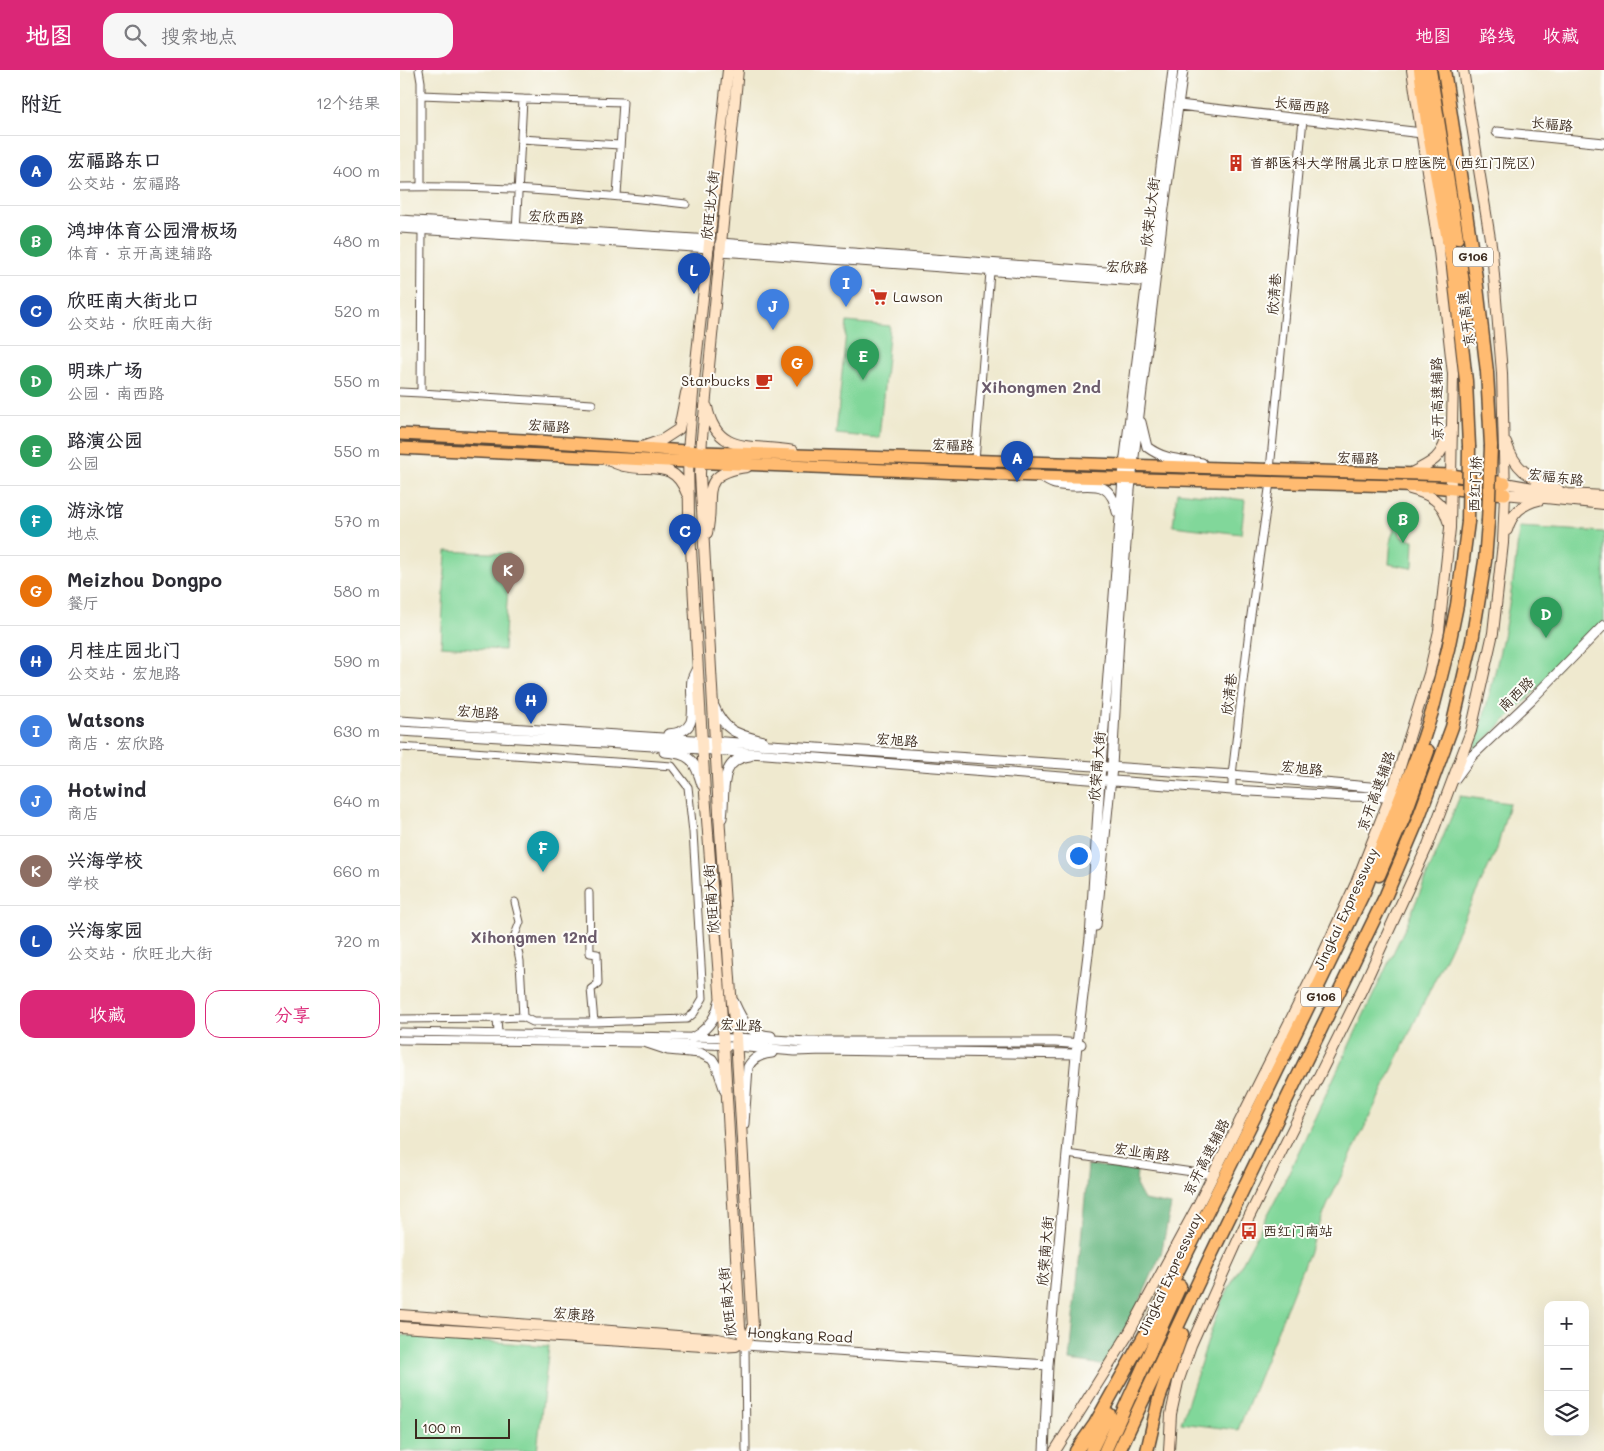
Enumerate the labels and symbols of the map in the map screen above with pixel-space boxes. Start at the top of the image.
street label: 长福西路 [1273,92,1331,117]
street label: 长福路 [1530,112,1574,135]
building icon: 首都医科大学附属北京口腔医院（西红门院区） [1226,153,1246,173]
place label: 首都医科大学附属北京口腔医院（西红门院区） [1250,153,1544,172]
street label: 欣旺北大街 [696,169,723,241]
street label: 欣荣北大街 [1136,176,1163,248]
street label: 宏欣西路 [528,206,584,227]
road number: G106 [1453,248,1493,266]
pin: L [678,253,710,294]
street label: 宏欣路 [1106,256,1148,277]
pin: I [830,266,862,307]
street label: 欣清巷 [1262,271,1285,316]
supermarket icon: Lawson [869,287,889,307]
place label: Lawson [893,287,943,306]
pin: J [757,289,789,330]
street label: 京开高速 [1453,290,1478,348]
pin: E [847,339,879,380]
pin: G [781,346,813,387]
street label: 京开高速辅路 [1426,357,1447,441]
place label: Starbucks [681,371,750,390]
cafe icon: Starbucks [754,371,774,391]
district label: Xihongmen 2nd [981,376,1101,397]
street label: 宏福路 [527,415,571,436]
street label: 宏福路 [932,434,974,455]
pin: A [1001,441,1033,482]
street label: 宏福路 [1337,447,1379,468]
street label: 西红门桥 [1464,456,1485,512]
street label: 宏福东路 [1527,464,1585,489]
pin: B [1387,502,1419,543]
pin: C [669,514,701,555]
pin: K [492,553,524,594]
pin: D [1530,597,1562,638]
street label: 欣清巷 [1217,671,1241,716]
street label: 南西路 [1494,672,1537,715]
pin: H [515,683,547,724]
street label: 宏旭路 [456,701,500,722]
street label: 宏旭路 [875,729,919,750]
street label: 欣荣南大街 [1084,730,1109,802]
street label: 京开高速辅路 [1352,748,1399,834]
street label: 宏旭路 [1280,756,1324,779]
pin: F [527,831,559,872]
your location [1066,843,1092,869]
street label: Jingkai Expressway [1309,845,1382,973]
street label: 欣旺南大街 [699,863,722,935]
district label: Xihongmen 12nd [471,926,597,947]
road number: G106 [1301,988,1341,1006]
street label: 宏业路 [720,1014,762,1035]
street label: 京开高速辅路 [1178,1115,1233,1199]
street label: 宏业南路 [1113,1138,1171,1165]
street label: Jingkai Expressway [1133,1210,1206,1338]
street label: 欣荣南大街 [1032,1215,1057,1287]
bus stop icon: 西红门南站 [1239,1221,1259,1241]
place label: 西红门南站 [1263,1221,1333,1240]
street label: 欣旺南大街 [713,1266,740,1338]
street label: 宏康路 [552,1303,596,1324]
street label: Hongkang Road [747,1322,853,1347]
scale bar [415,1416,510,1439]

